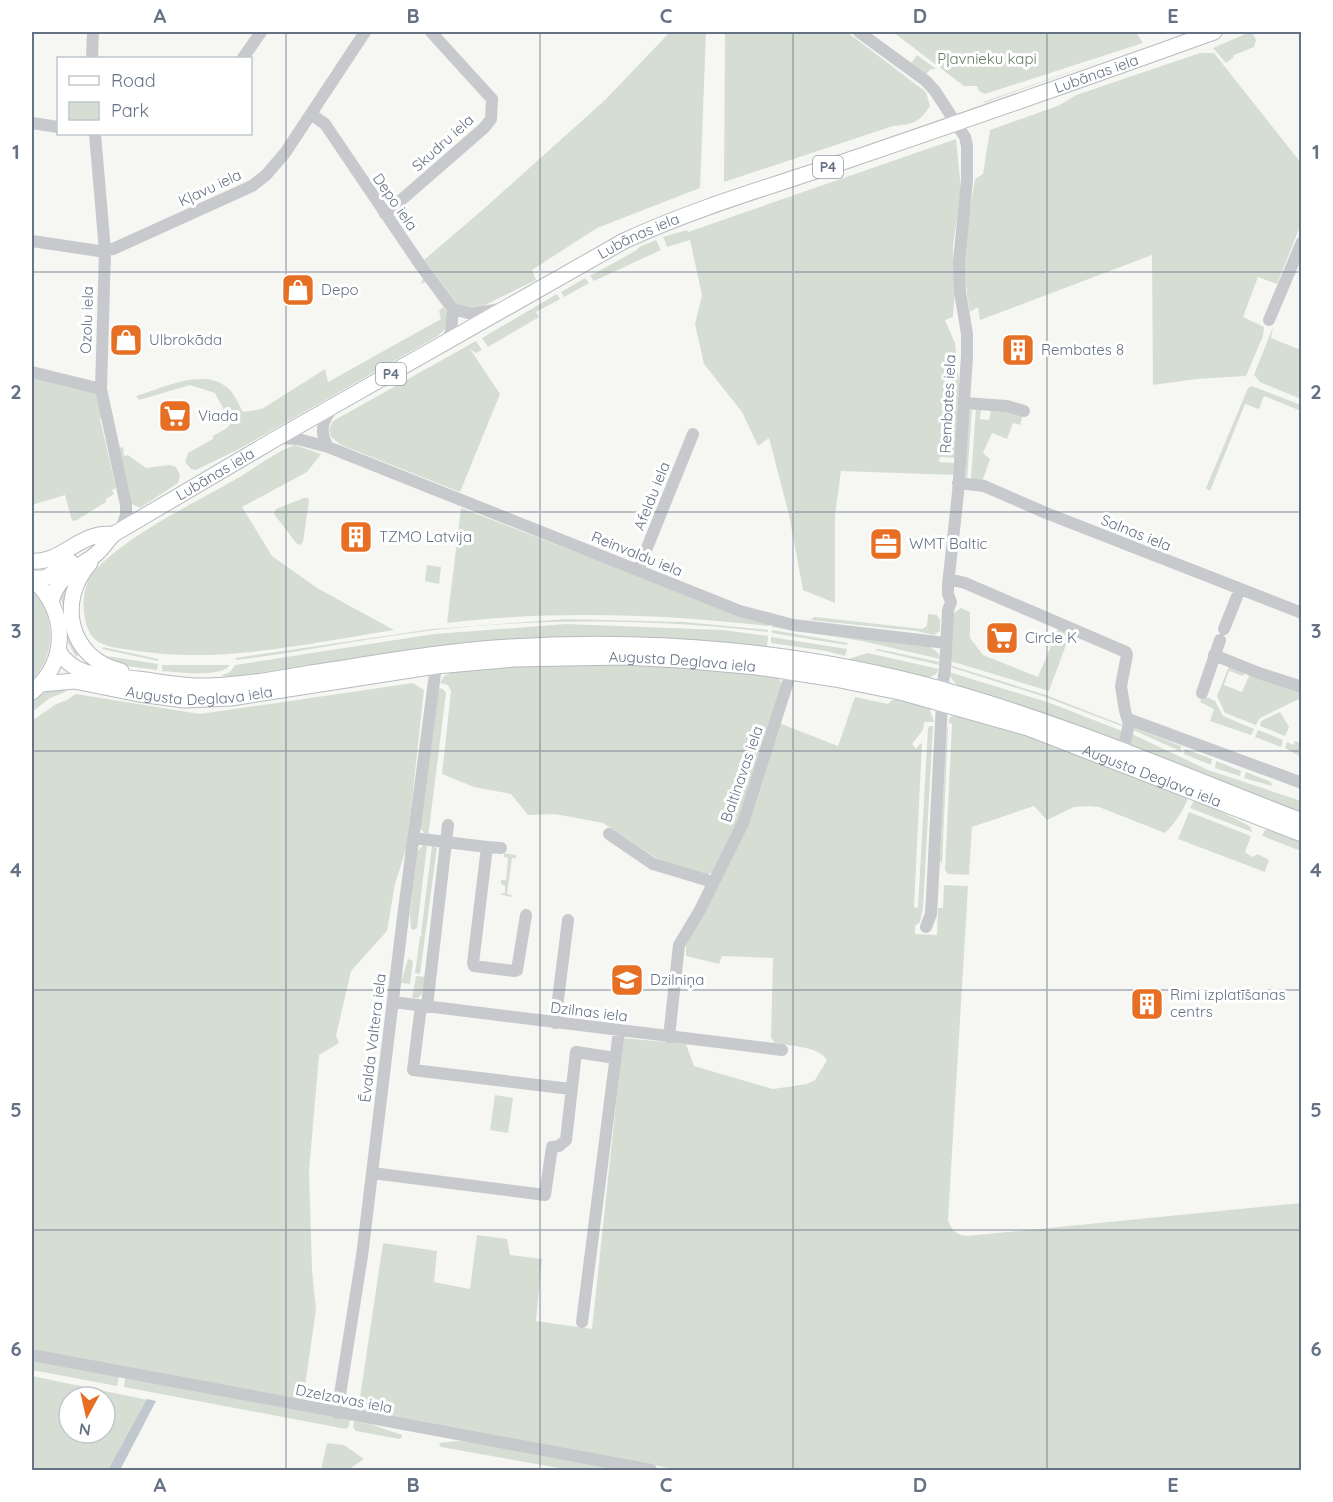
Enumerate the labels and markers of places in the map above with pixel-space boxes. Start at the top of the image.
shop icon: Depo [280,272,316,308]
place label: Depo [321,280,359,299]
shop icon: Ulbrokāda [108,322,144,358]
place label: Ulbrokāda [149,330,222,349]
building icon: Rembates 8 [1000,332,1036,368]
place label: Rembates 8 [1041,340,1124,359]
supermarket icon: Viada [157,398,193,434]
place label: Viada [198,406,238,425]
building icon: TZMO Latvija [338,519,374,555]
office icon: WMT Baltic [868,526,904,562]
place label: TZMO Latvija [379,527,472,546]
place label: WMT Baltic [909,534,988,553]
supermarket icon: Circle K [984,620,1020,656]
place label: Circle K [1025,628,1077,647]
school or university icon: Dzilniņa [609,962,645,998]
place label: Dzilniņa [650,970,704,989]
place label: Rimi izplatīšanas centrs [1170,985,1286,1021]
building icon: Rimi izplatīšanas centrs [1129,986,1165,1022]

